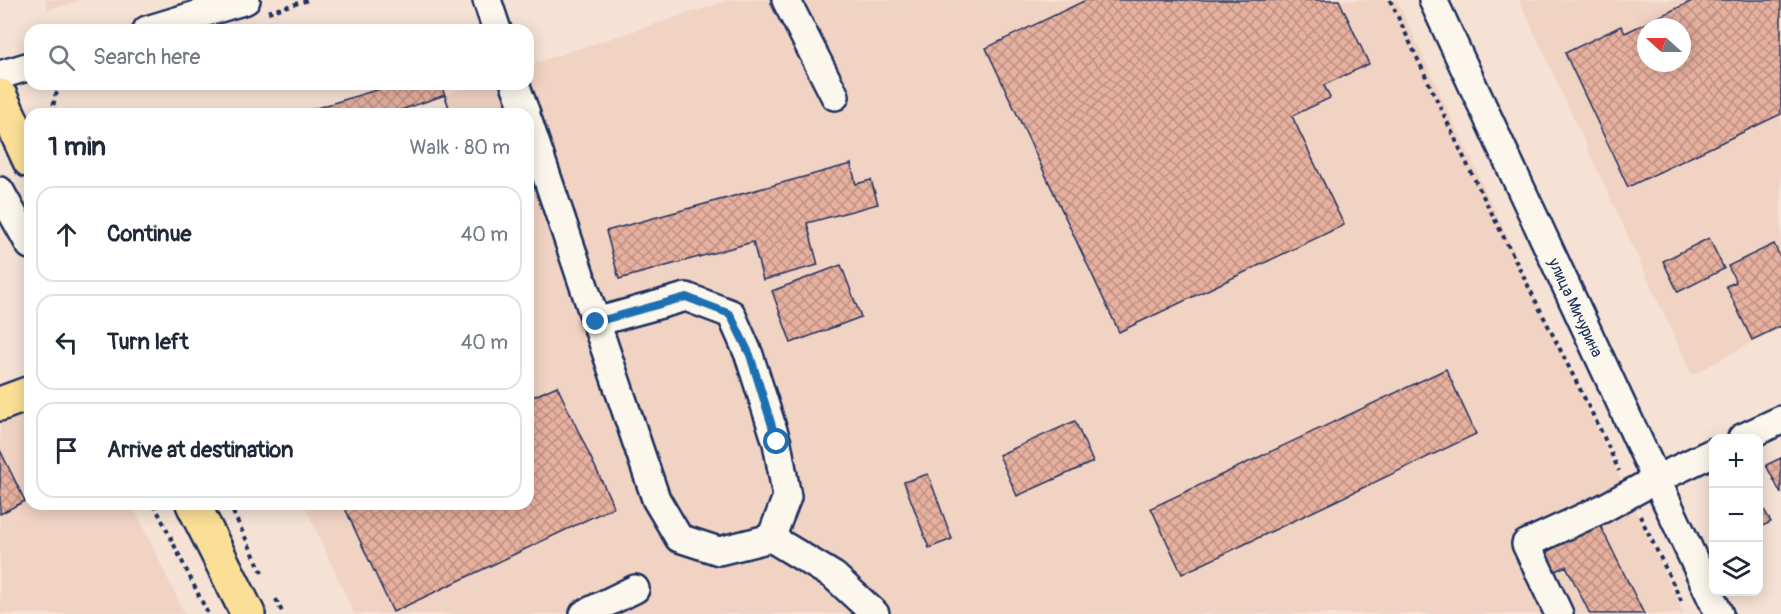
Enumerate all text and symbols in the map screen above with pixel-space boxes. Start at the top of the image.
north arrow [1637,18,1691,72]
search box [24,24,534,90]
icon: search [45,41,78,74]
text: Search here [93,43,200,71]
text: 1 min [48,131,106,163]
text: Walk · 80 m [410,135,510,160]
icon: ahead [50,218,83,251]
text: Continue [107,220,191,248]
text: 40 m [461,222,508,247]
street label: улица Мичурина [1543,254,1607,360]
route end [582,308,608,334]
icon: left [50,326,83,359]
text: Turn left [107,328,189,356]
text: 40 m [461,330,508,355]
route start [763,428,789,454]
icon: arrive [50,434,83,467]
map controls [1709,434,1763,596]
button: + [1709,434,1763,488]
text: Arrive at destination [107,436,293,464]
button: − [1709,488,1763,542]
button: layers [1709,542,1763,596]

